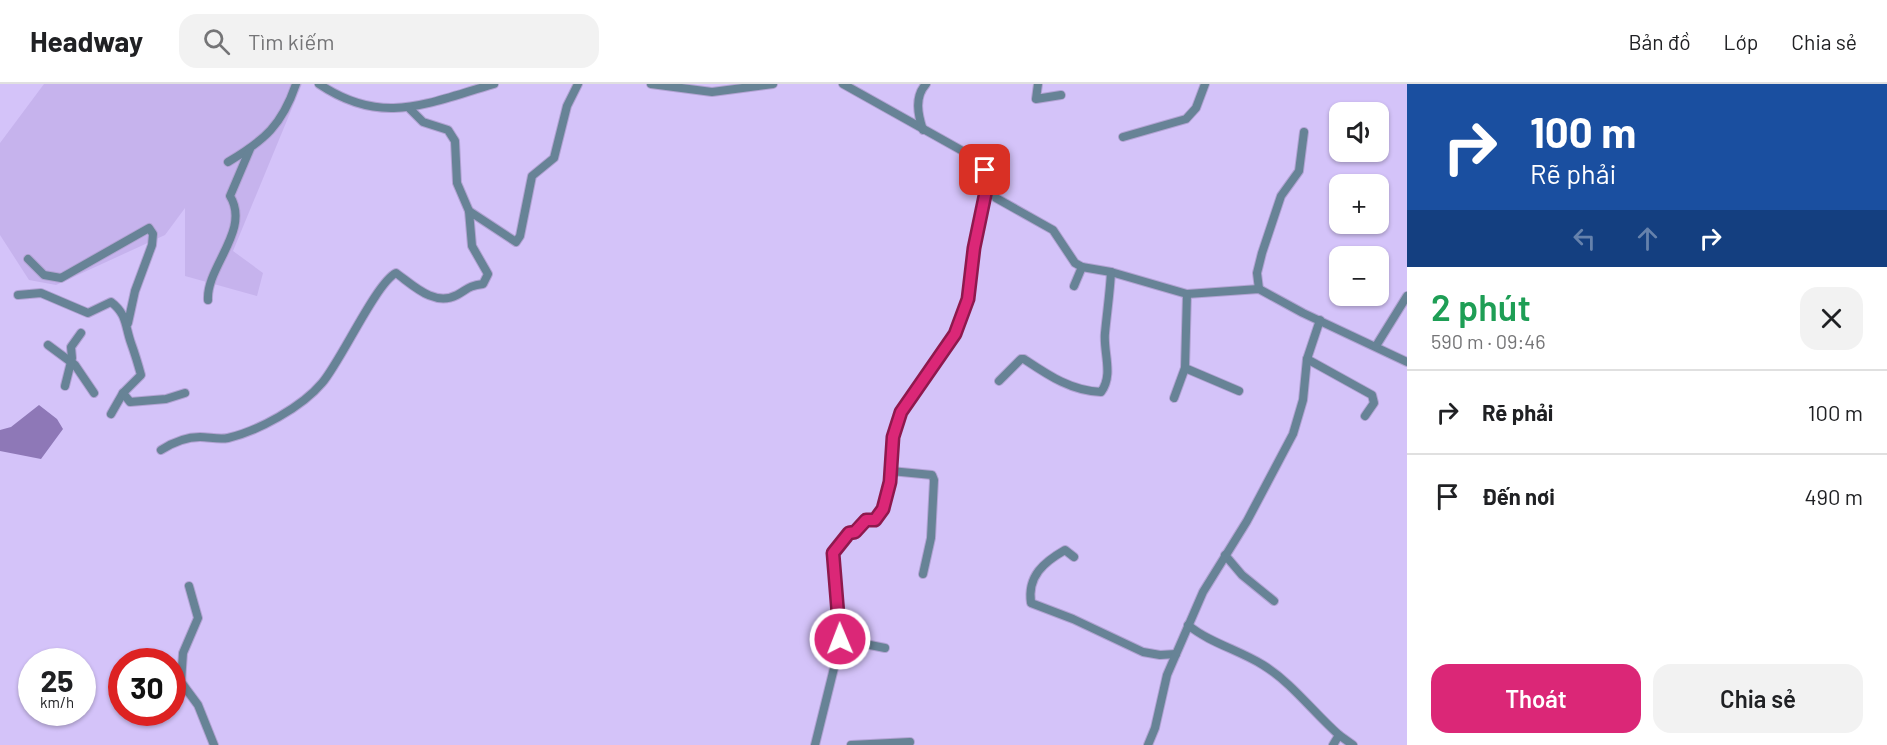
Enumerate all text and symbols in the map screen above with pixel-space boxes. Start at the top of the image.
search box [179,14,599,68]
text: Headway [30,24,143,58]
icon: search [200,25,233,58]
text: Tìm kiếm [248,28,334,54]
text: Bản đồ [1629,29,1691,54]
text: Lớp [1724,29,1758,54]
text: Chia sẻ [1791,29,1857,54]
map controls [1329,102,1389,306]
button: sound [1329,102,1389,162]
text: 100 m [1530,106,1636,156]
icon: right [1431,108,1509,186]
pin [959,144,1010,195]
icon: arrive [968,153,1001,186]
text: Rẽ phải [1530,157,1616,189]
button: + [1329,174,1389,234]
icon: left [1568,222,1601,255]
icon: ahead [1631,222,1664,255]
icon: right [1694,222,1727,255]
button: − [1329,246,1389,306]
text: 2 phút [1431,285,1531,328]
button: close [1800,287,1863,350]
text: 590 m · 09:46 [1431,329,1546,353]
icon: right [1431,396,1464,429]
text: Rẽ phải [1482,399,1553,425]
text: 100 m [1808,399,1863,425]
icon: arrive [1431,480,1464,513]
text: Đến nơi [1482,483,1555,509]
text: 490 m [1804,483,1863,509]
position arrow [808,607,872,671]
speed limit sign: 30 [108,648,186,726]
text: 25 [41,662,73,698]
button: Thoát [1431,664,1641,733]
button: Chia sẻ [1653,664,1863,733]
text: km/h [40,693,74,711]

